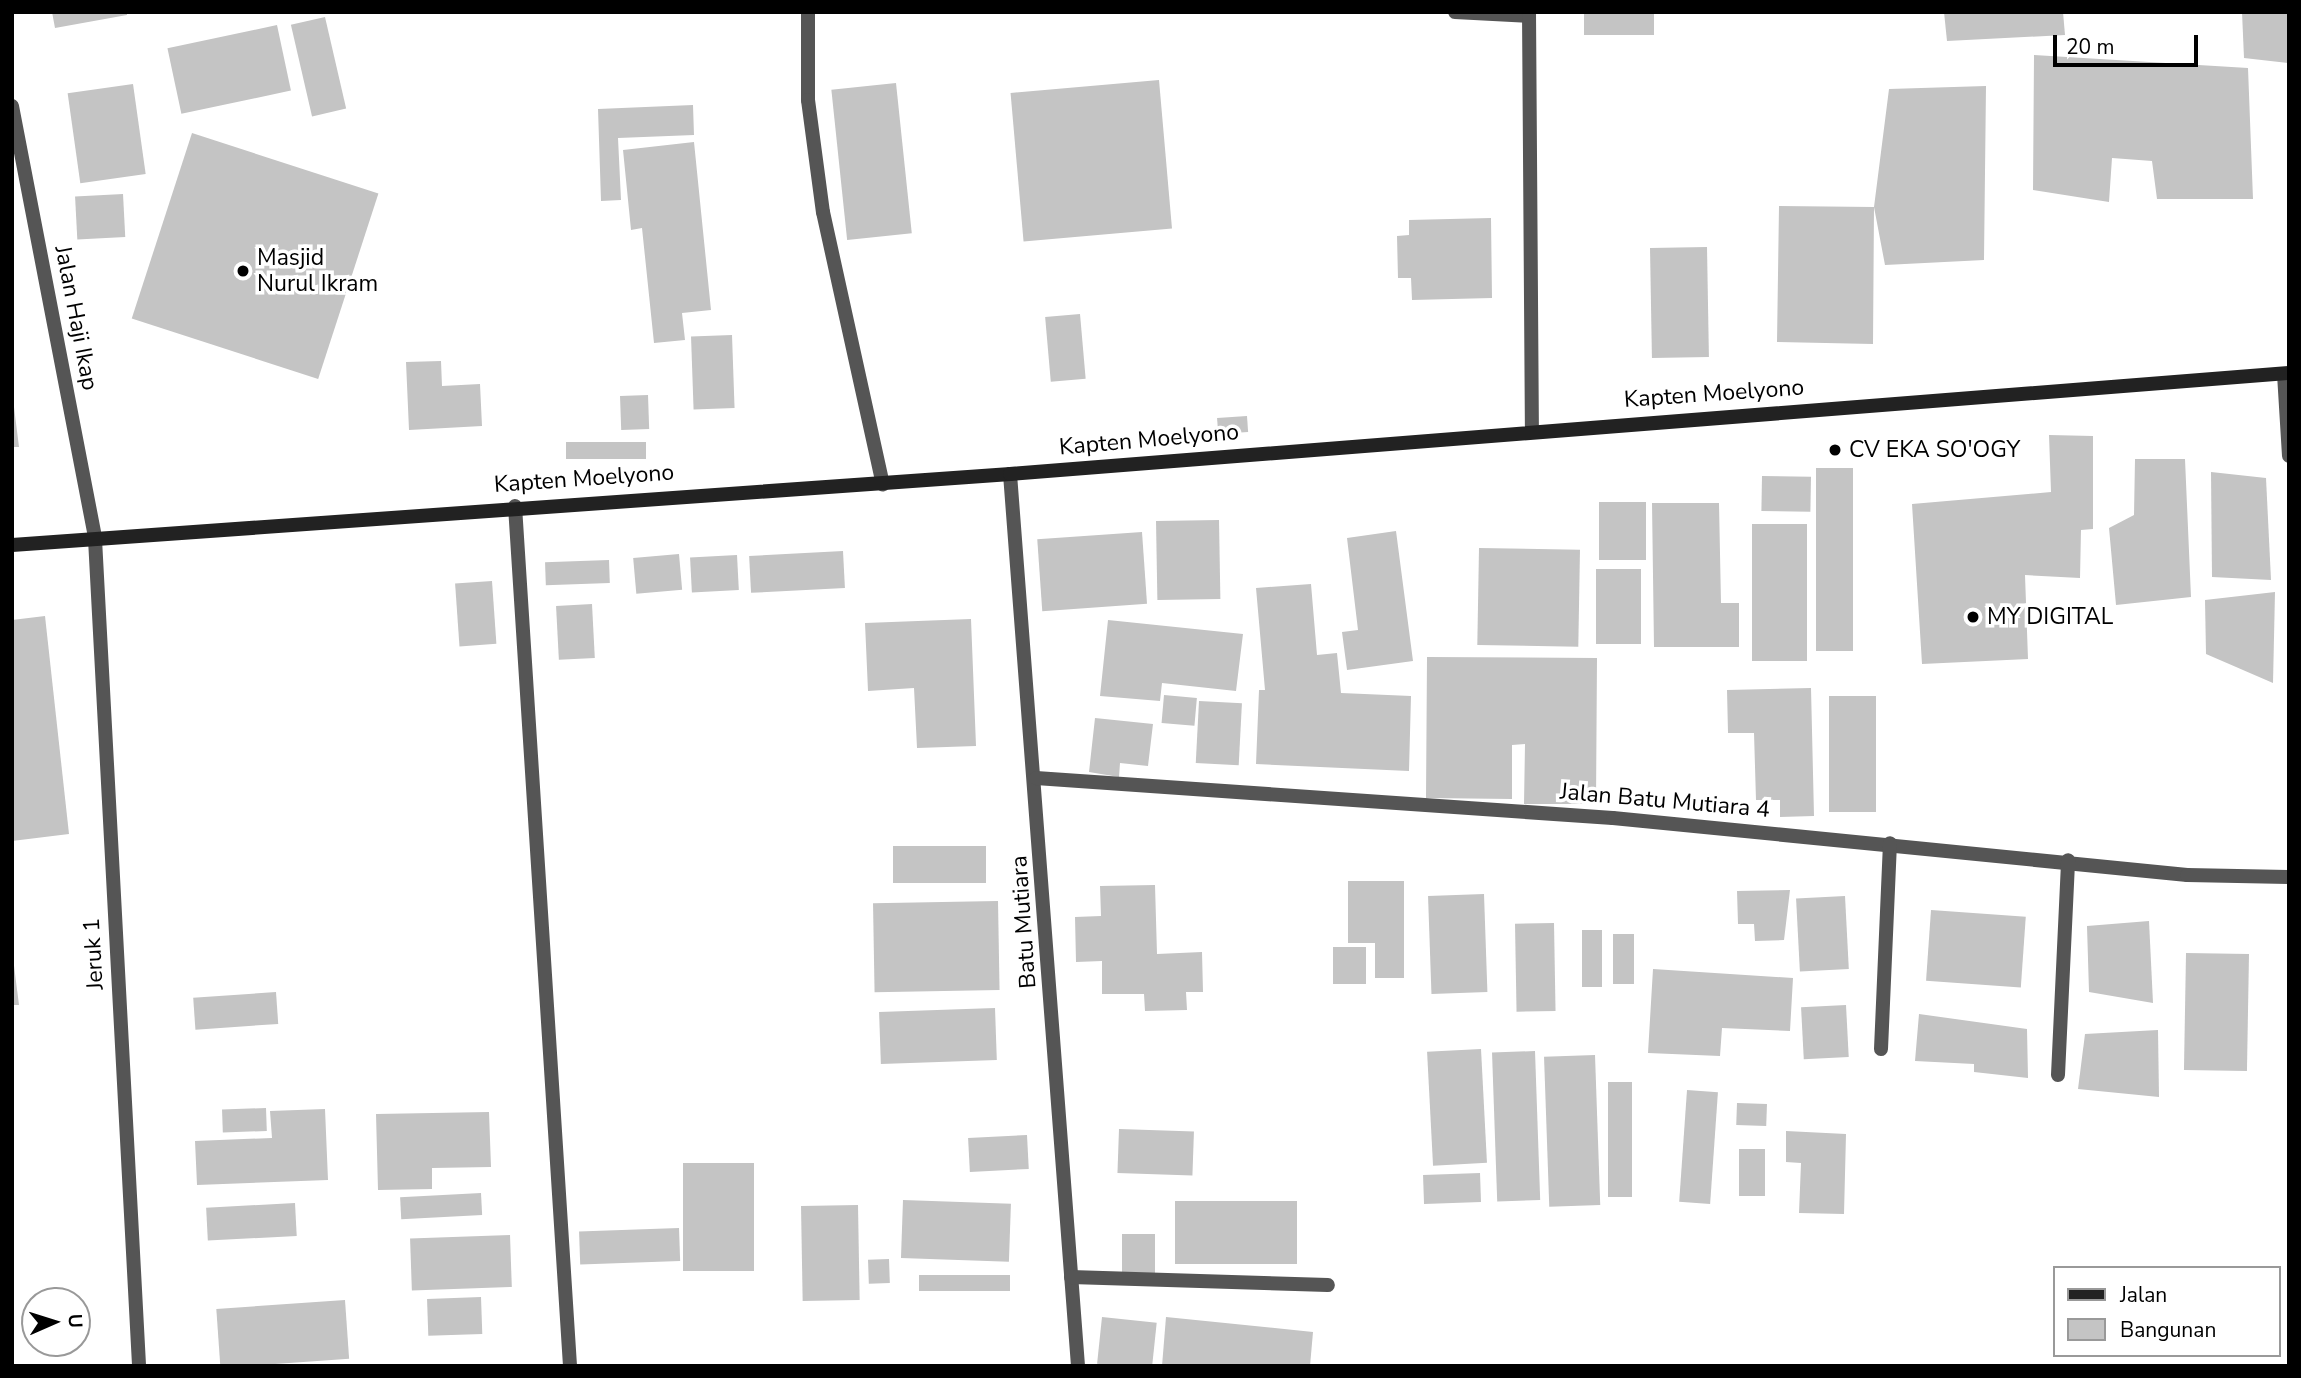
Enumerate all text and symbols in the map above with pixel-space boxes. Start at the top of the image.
scale bar [2056,21,2201,65]
text: 20 m [2066,33,2115,61]
street label: Jalan Haji Ikap [48,243,104,393]
place label: Masjid Nurul Ikram [257,244,378,298]
marker: Masjid Nurul Ikram [235,263,251,279]
street label: Kapten Moelyono [1623,374,1805,414]
street label: Kapten Moelyono [1058,418,1240,462]
place label: CV EKA SO'OGY [1849,436,2020,464]
marker: CV EKA SO'OGY [1827,442,1843,458]
street label: Kapten Moelyono [493,459,675,499]
place label: MY DIGITAL [1987,603,2113,631]
marker: MY DIGITAL [1965,609,1981,625]
street label: Jalan Batu Mutiara 4 [1559,778,1771,824]
street label: Batu Mutiara [1006,855,1042,989]
street label: Jeruk 1 [78,917,110,991]
legend [2052,1266,2280,1357]
text: Jalan [2120,1281,2167,1309]
north arrow [21,1287,91,1357]
text: U [62,1313,88,1329]
text: Bangunan [2120,1316,2216,1344]

